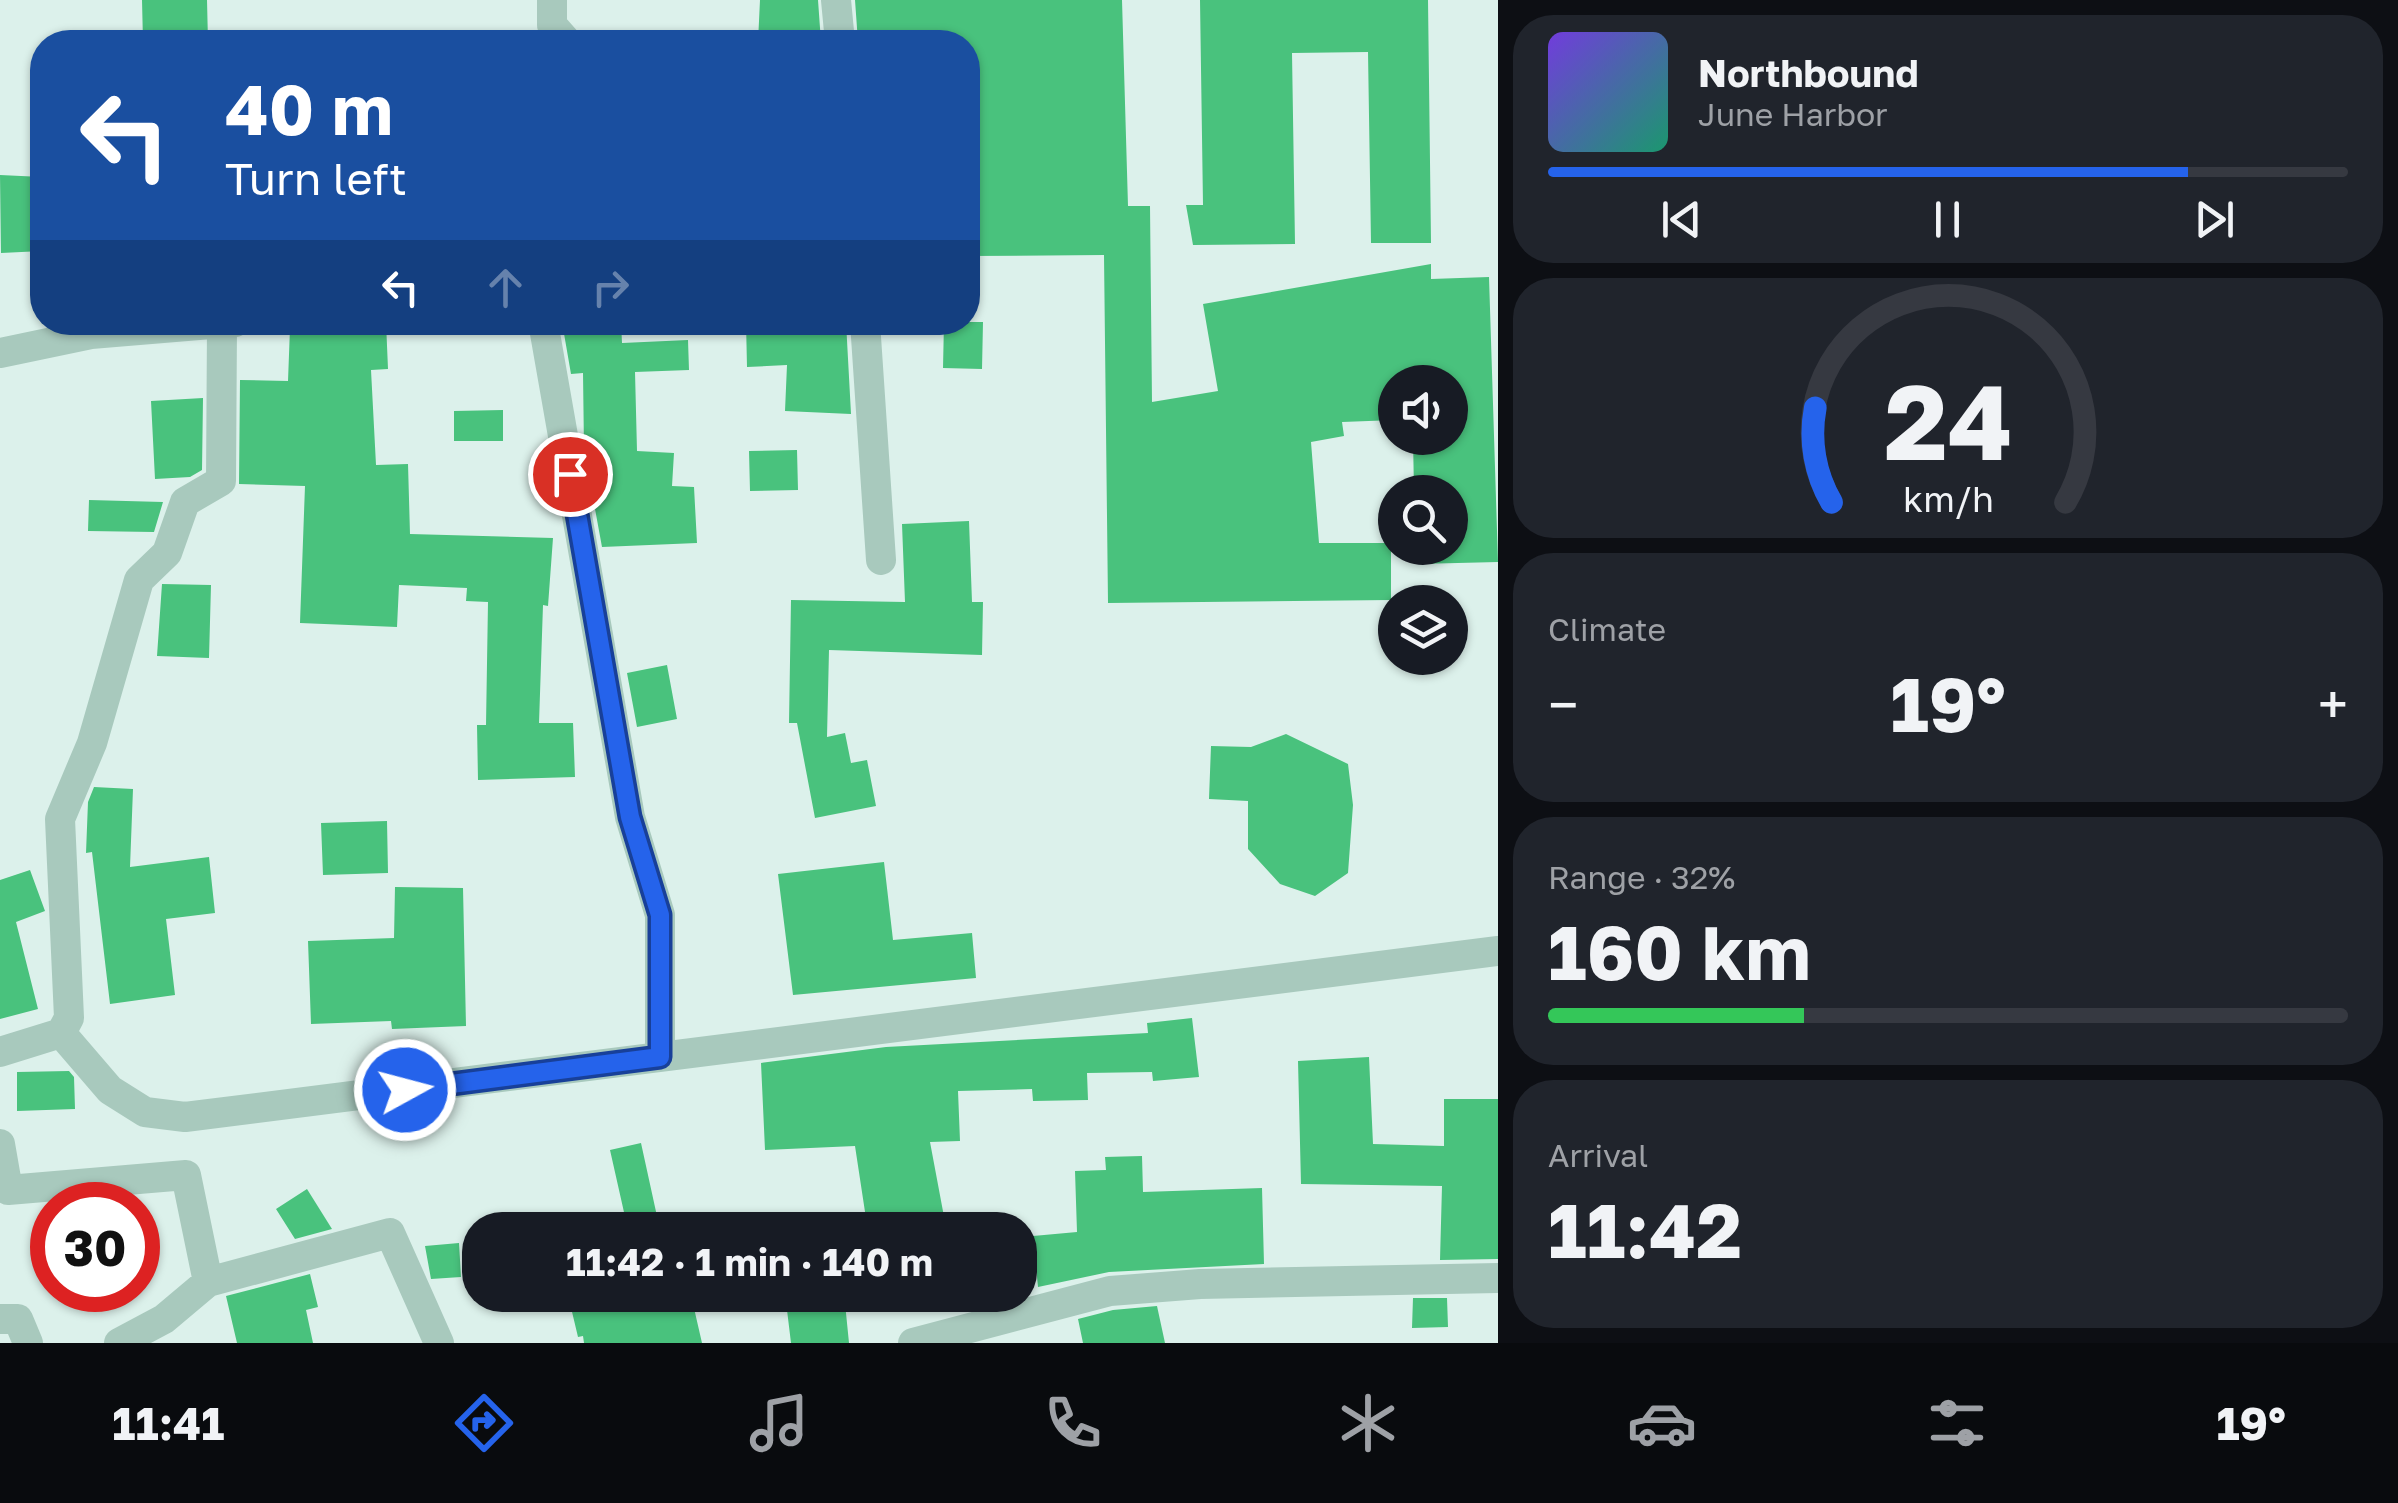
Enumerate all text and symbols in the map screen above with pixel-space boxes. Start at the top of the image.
text: Northbound [1698,50,1919,95]
text: 40 m [225,66,393,150]
icon: left [60,70,190,200]
text: June Harbor [1698,95,1888,133]
text: Turn left [225,151,407,205]
icon: previous [1654,192,1709,247]
icon: pause [1920,192,1975,247]
icon: next [2187,192,2242,247]
icon: left [373,260,428,315]
icon: ahead [478,260,533,315]
icon: right [583,260,638,315]
text: 24 [1884,358,2012,483]
map controls [1378,365,1468,675]
button: sound [1378,365,1468,455]
pin [528,432,613,517]
icon: arrive [543,447,598,502]
button: search [1378,475,1468,565]
text: km/h [1903,477,1993,520]
button: layers [1378,585,1468,675]
text: Climate [1548,610,1666,648]
text: 19° [1890,658,2006,749]
text: − [1548,671,1578,737]
text: + [2318,671,2348,737]
text: Range · 32% [1548,858,1735,896]
text: 160 km [1548,906,1811,997]
position arrow [353,1038,457,1142]
text: Arrival [1548,1136,1648,1174]
speed limit sign: 30 [30,1182,160,1312]
text: 11:42 [1548,1184,1742,1275]
text: 11:42 · 1 min · 140 m [566,1239,933,1284]
icon: directions [449,1388,519,1458]
icon: music [744,1388,814,1458]
icon: phone [1038,1388,1108,1458]
icon: climate [1333,1388,1403,1458]
icon: car [1627,1388,1697,1458]
icon: filters [1922,1388,1992,1458]
text: 11:41 [112,1396,224,1450]
text: 19° [2216,1396,2286,1450]

